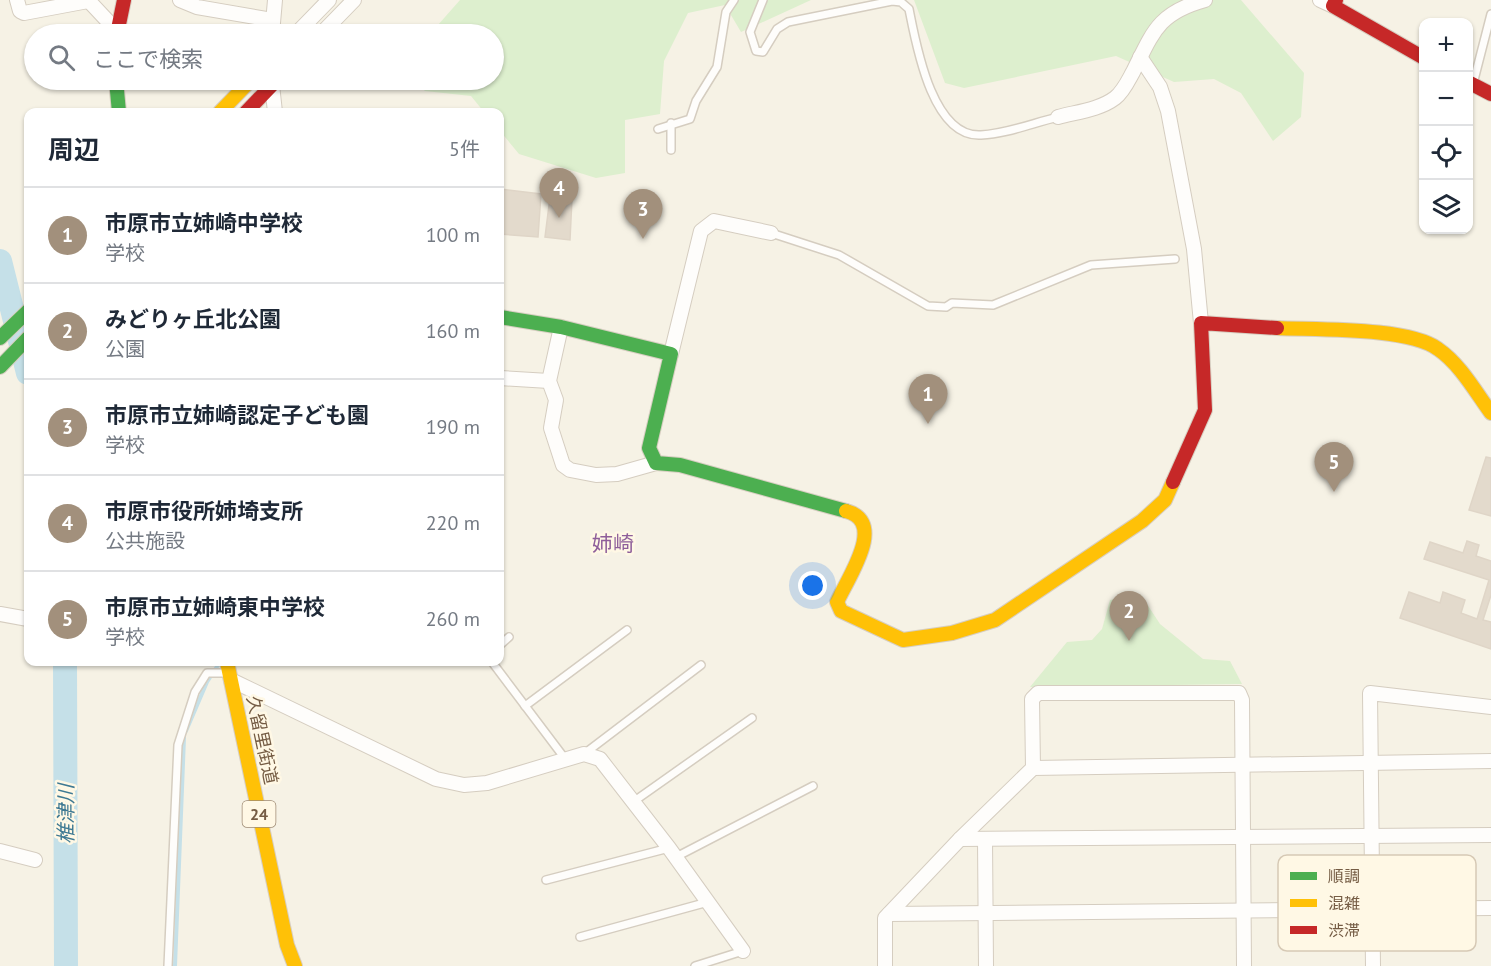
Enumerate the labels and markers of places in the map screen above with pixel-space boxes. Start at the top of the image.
pin: 4 [540,168,578,218]
pin: 3 [624,190,662,239]
pin: 1 [908,374,948,424]
pin: 5 [1314,442,1354,492]
pin: 2 [1110,592,1148,641]

